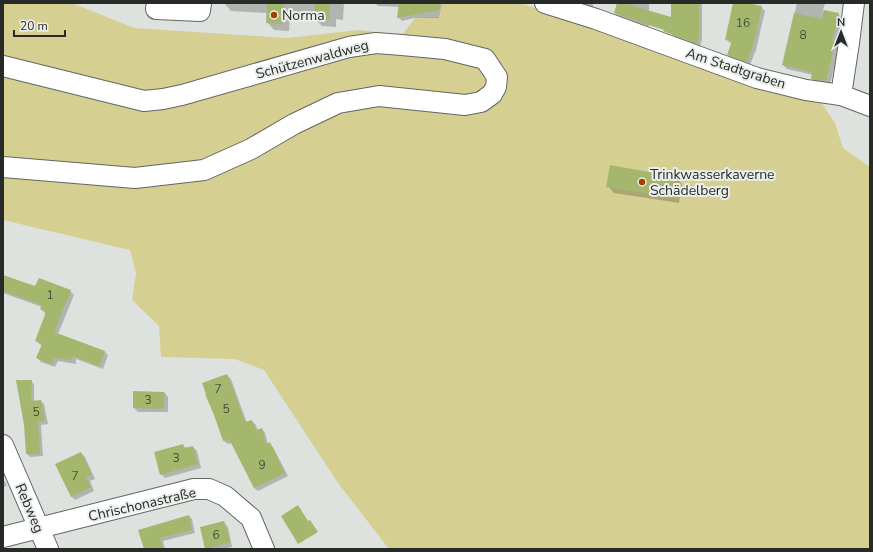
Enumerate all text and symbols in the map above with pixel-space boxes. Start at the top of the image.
place label: Norma [282,6,325,25]
marker: Norma [269,10,279,20]
scale bar [14,12,65,38]
north arrow [821,12,861,52]
house number: 16 [736,15,750,31]
text: N [837,15,845,30]
text: 20 m [20,18,48,34]
house number: 8 [799,27,807,43]
street label: Schützenwaldweg [254,35,371,84]
street label: Am Stadtgraben [684,43,788,94]
place label: Trinkwasserkaverne Schädelberg [650,165,775,200]
marker: Trinkwasserkaverne Schädelberg [637,177,647,187]
house number: 1 [46,287,54,303]
house number: 7 [214,381,222,397]
house number: 3 [144,392,152,408]
house number: 5 [222,401,230,417]
house number: 5 [32,404,40,420]
house number: 3 [172,450,180,466]
house number: 9 [258,457,266,473]
house number: 7 [71,468,79,484]
street label: Rebweg [11,481,48,536]
street label: Chrischonastraße [86,483,198,526]
house number: 6 [212,527,220,543]

